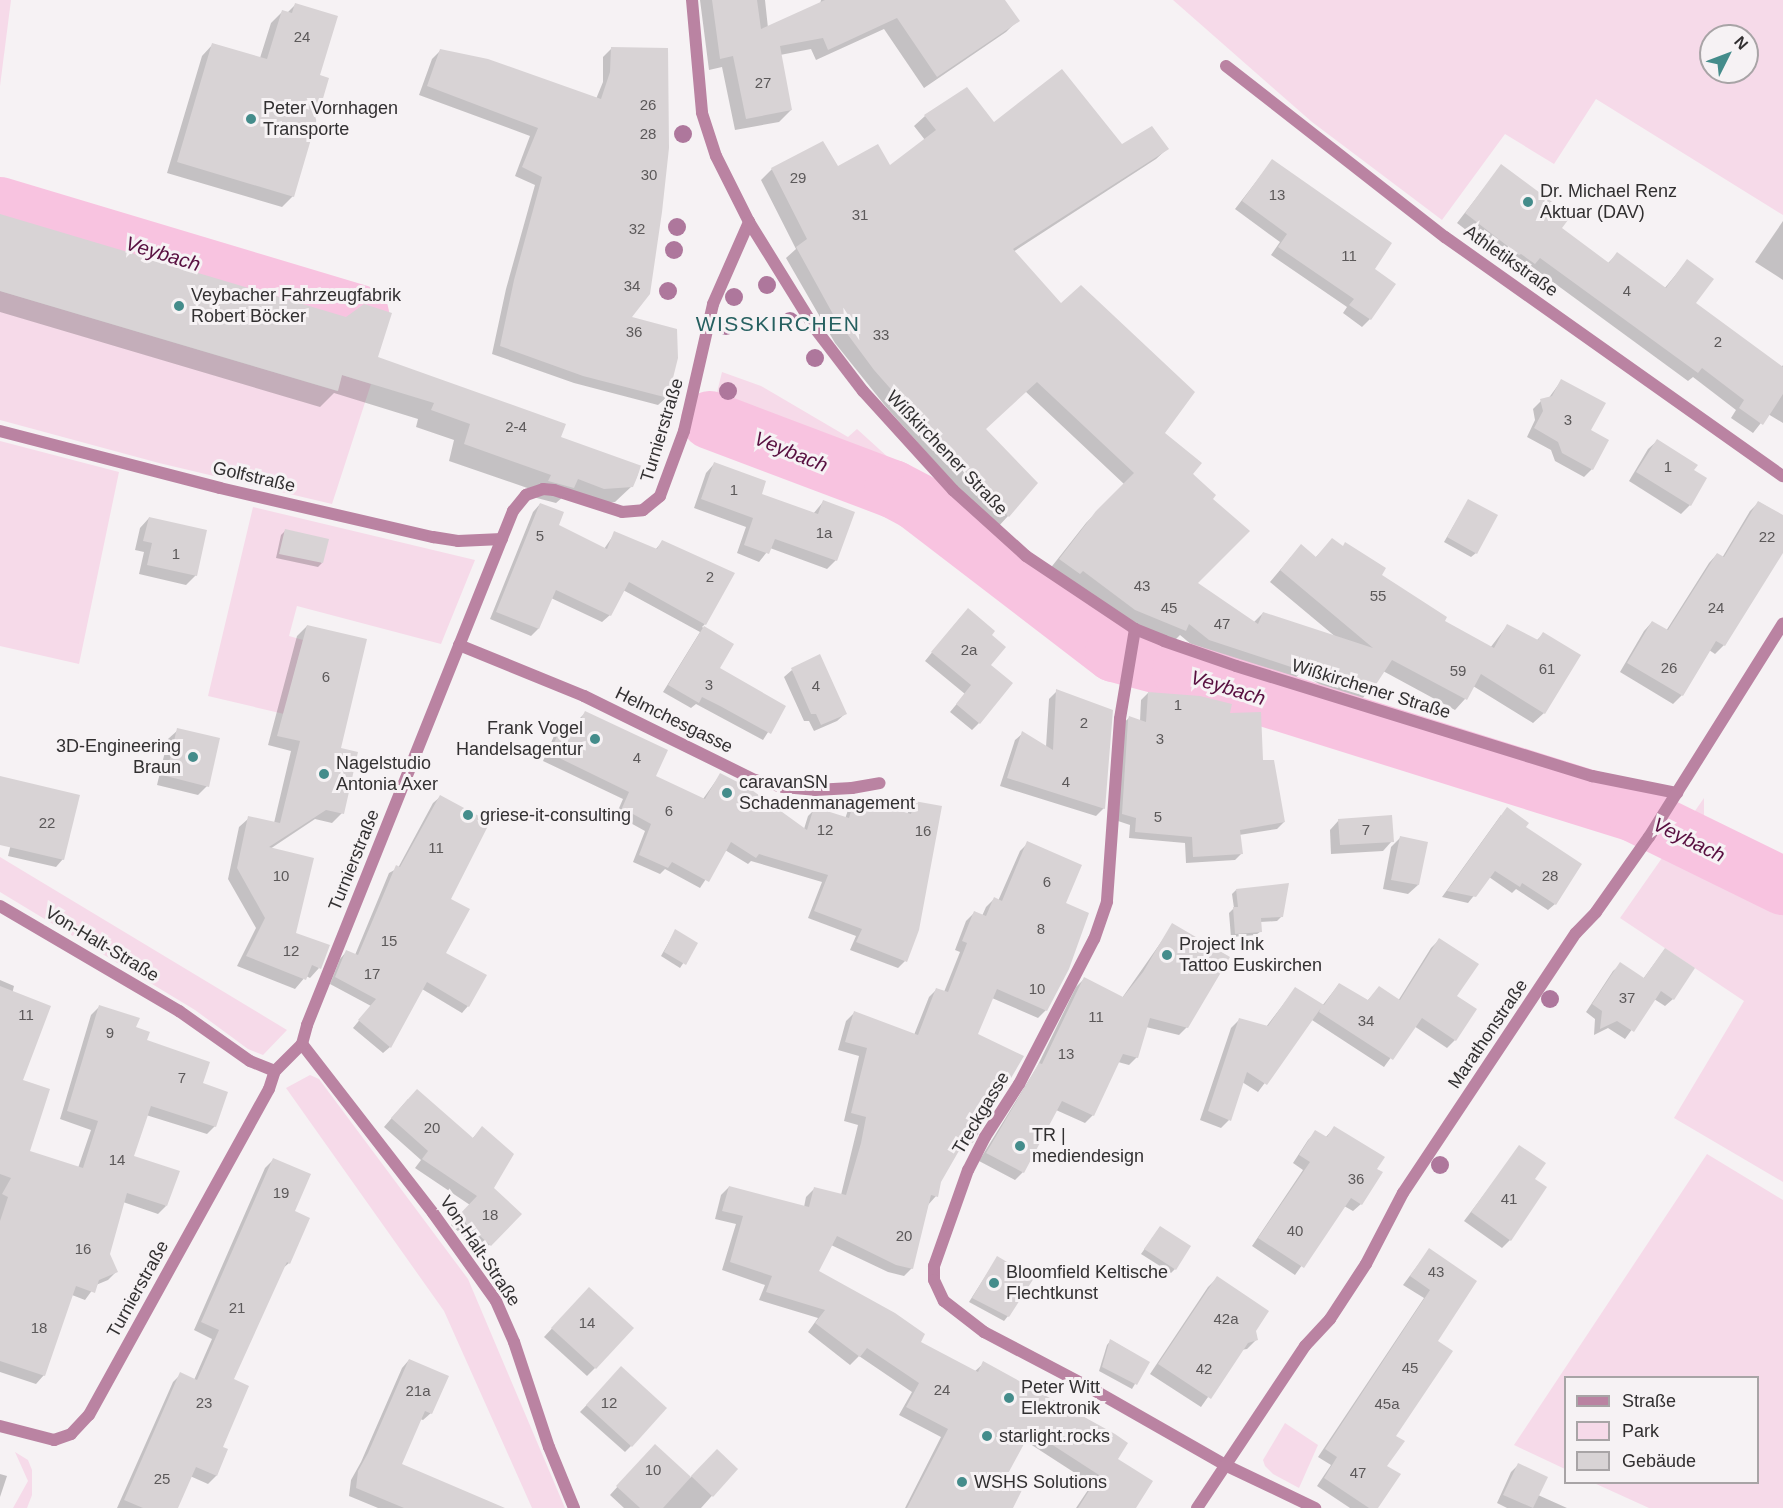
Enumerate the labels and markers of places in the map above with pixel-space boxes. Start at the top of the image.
place label: Peter Vornhagen Transporte [263,98,398,140]
marker: Peter Vornhagen Transporte [244,112,258,126]
place label: Dr. Michael Renz Aktuar (DAV) [1540,181,1677,224]
marker: Dr. Michael Renz Aktuar (DAV) [1521,195,1535,209]
place label: Veybacher Fahrzeugfabrik Robert Böcker [191,285,401,328]
marker: Veybacher Fahrzeugfabrik Robert Böcker [172,299,186,313]
place label: Frank Vogel Handelsagentur [456,718,583,760]
marker: Frank Vogel Handelsagentur [588,732,602,746]
place label: 3D-Engineering Braun [56,736,181,778]
marker: 3D-Engineering Braun [186,750,200,764]
place label: Nagelstudio Antonia Axer [336,753,439,795]
marker: Nagelstudio Antonia Axer [317,767,331,781]
place label: caravanSN Schadenmanagement [739,772,915,814]
marker: caravanSN Schadenmanagement [720,786,734,800]
place label: griese-it-consulting [480,804,631,826]
marker: griese-it-consulting [461,808,475,822]
place label: Project Ink Tattoo Euskirchen [1179,934,1322,976]
marker: Project Ink Tattoo Euskirchen [1160,948,1174,962]
place label: TR | mediendesign [1032,1125,1144,1168]
marker: TR | mediendesign [1013,1139,1027,1153]
place label: Bloomfield Keltische Flechtkunst [1006,1262,1168,1304]
marker: Bloomfield Keltische Flechtkunst [987,1276,1001,1290]
place label: Peter Witt Elektronik [1021,1377,1100,1420]
marker: Peter Witt Elektronik [1002,1391,1016,1405]
place label: starlight.rocks [999,1425,1110,1447]
marker: starlight.rocks [980,1429,994,1443]
place label: WSHS Solutions [974,1471,1107,1493]
marker: WSHS Solutions [955,1475,969,1489]

